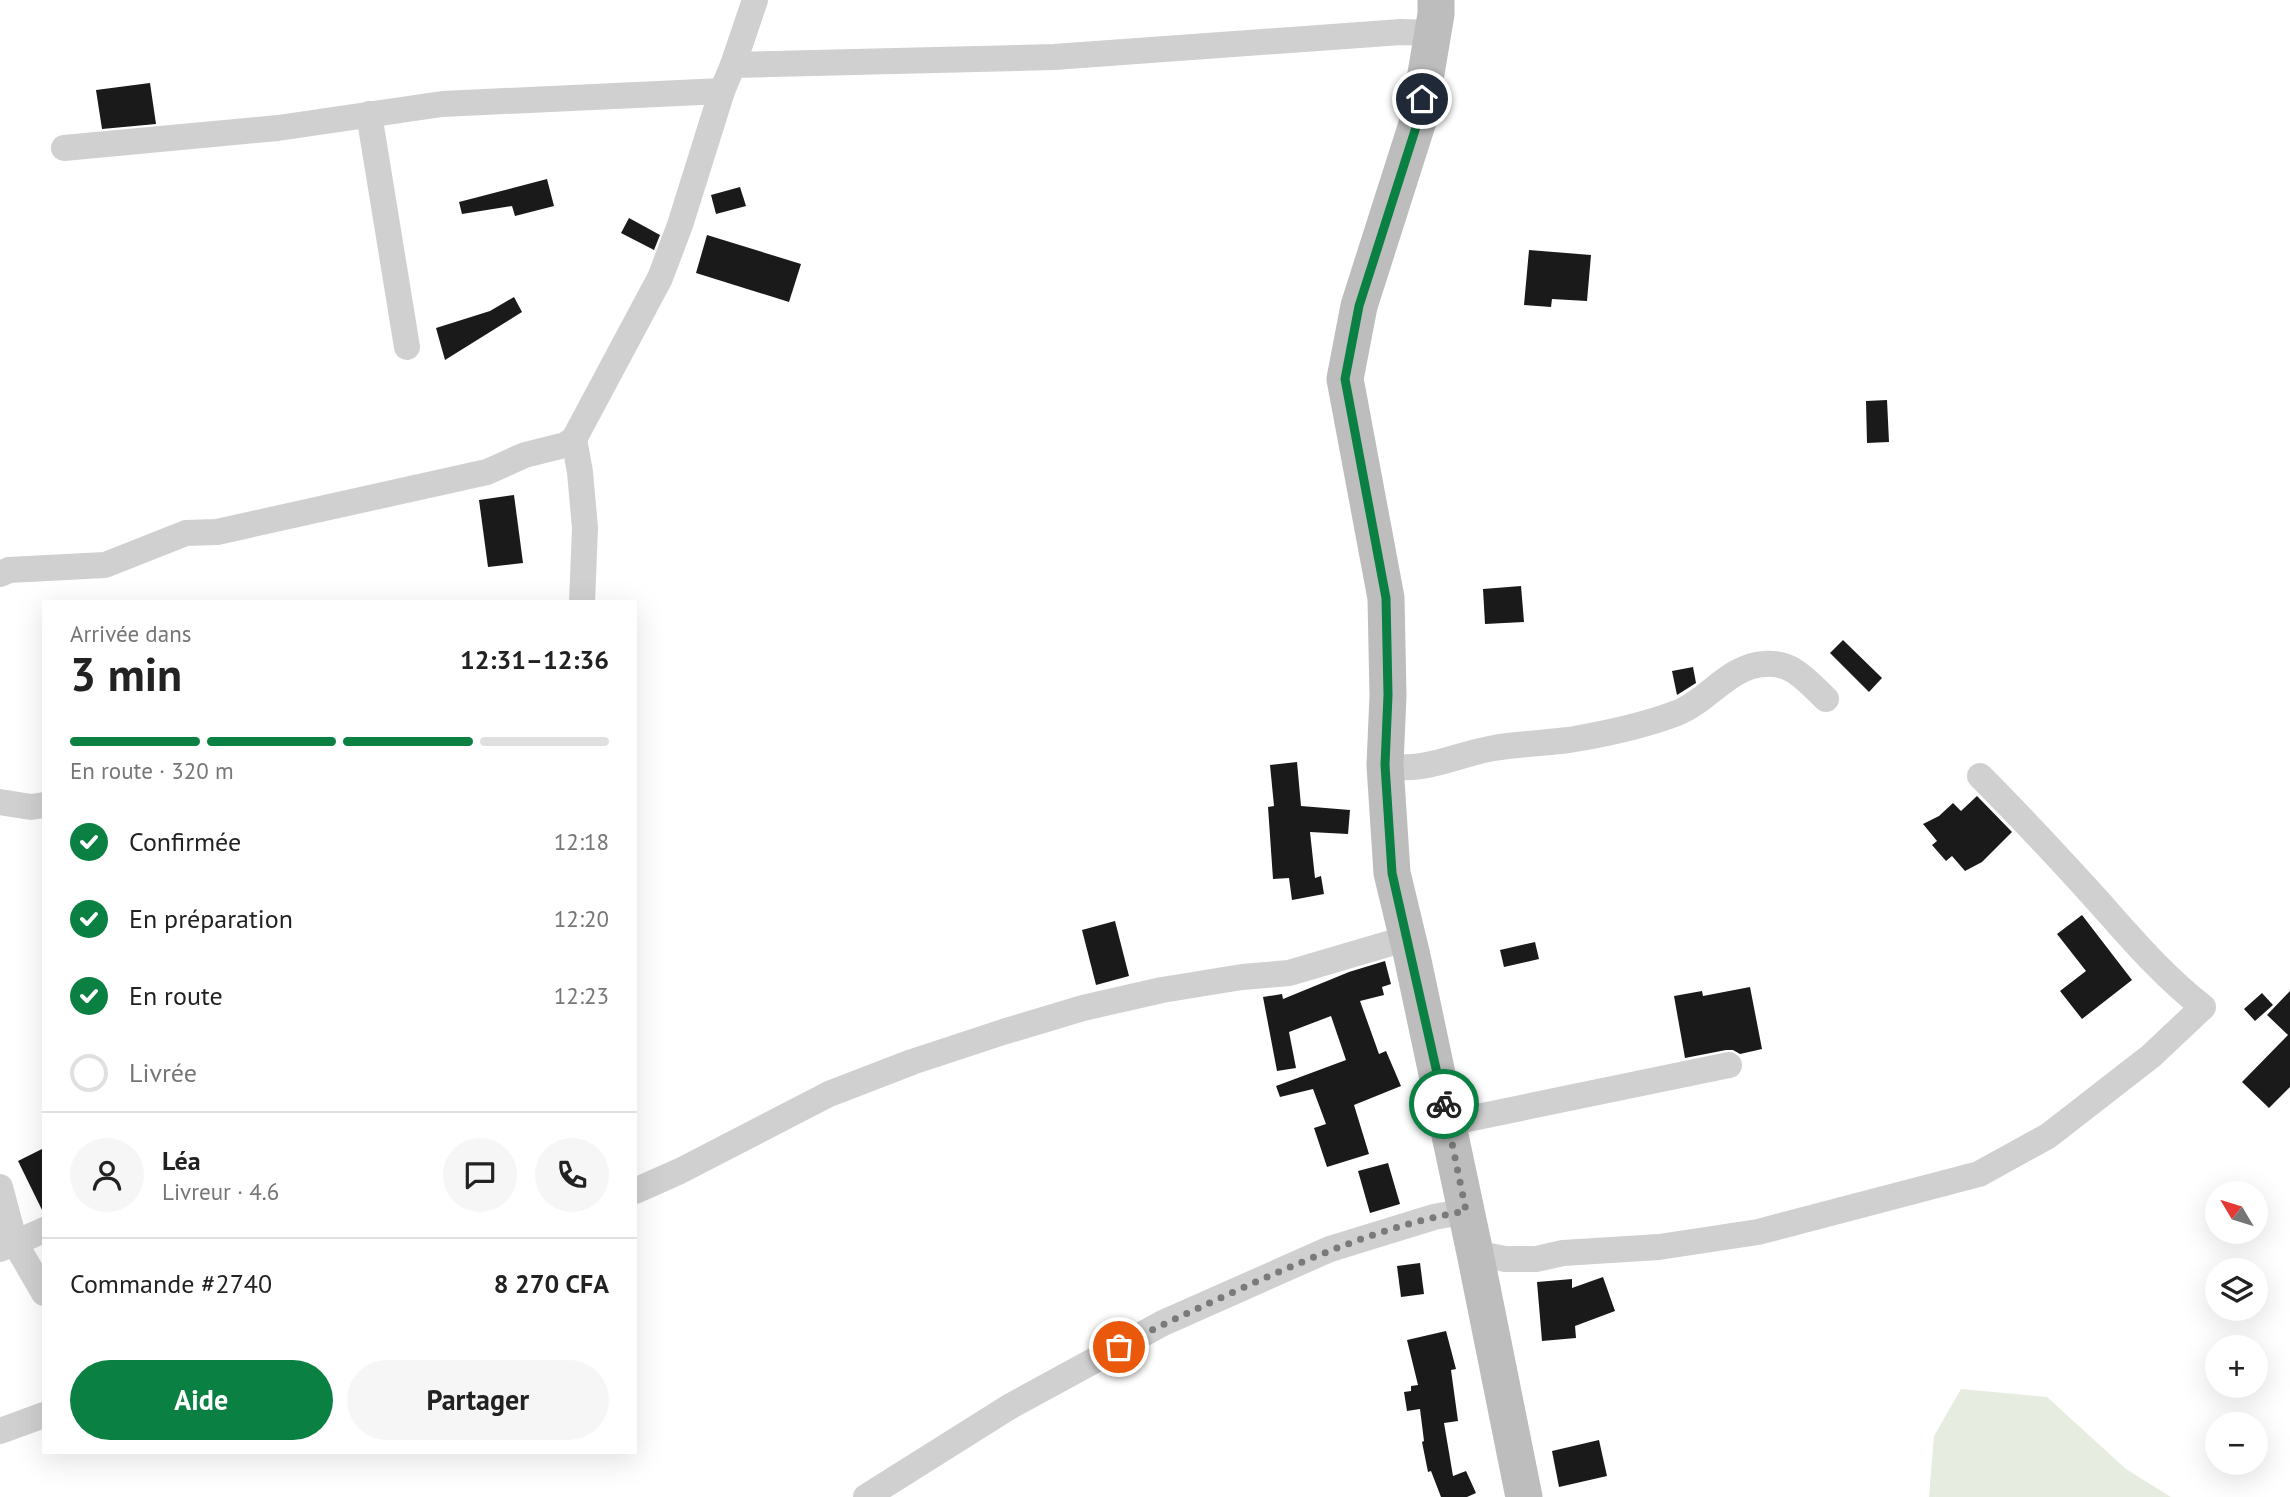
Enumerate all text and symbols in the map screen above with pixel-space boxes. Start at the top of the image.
pin [1392,69,1452,129]
icon: home [1403,80,1441,118]
text: Arrivée dans [70,619,191,648]
text: 12:31–12:36 [460,643,609,676]
text: 3 min [70,644,182,704]
text: En route · 320 m [70,756,234,785]
icon: check [70,823,108,861]
text: Confirmée [129,825,241,858]
text: 12:18 [554,827,609,856]
icon: check [70,900,108,938]
text: En préparation [129,902,293,935]
text: 12:20 [554,904,609,933]
icon: check [70,977,108,1015]
text: En route [129,979,223,1012]
text: 12:23 [554,981,609,1010]
text: Livrée [129,1056,197,1089]
courier [1409,1069,1479,1139]
icon: bike [1425,1085,1463,1123]
button: person [70,1138,144,1212]
button: chat [443,1138,517,1212]
button: phone [535,1138,609,1212]
text: Léa [162,1144,201,1177]
text: Livreur · 4.6 [162,1177,279,1206]
north arrow [2205,1181,2268,1244]
map controls [2205,1181,2268,1475]
button: layers [2205,1258,2268,1321]
text: Commande #2740 [70,1267,272,1300]
text: 8 270 CFA [494,1267,609,1300]
pin [1089,1317,1149,1377]
icon: bag [1100,1328,1138,1366]
button: + [2205,1335,2268,1398]
button: Aide [70,1360,333,1440]
button: Partager [347,1360,609,1440]
button: − [2205,1412,2268,1475]

